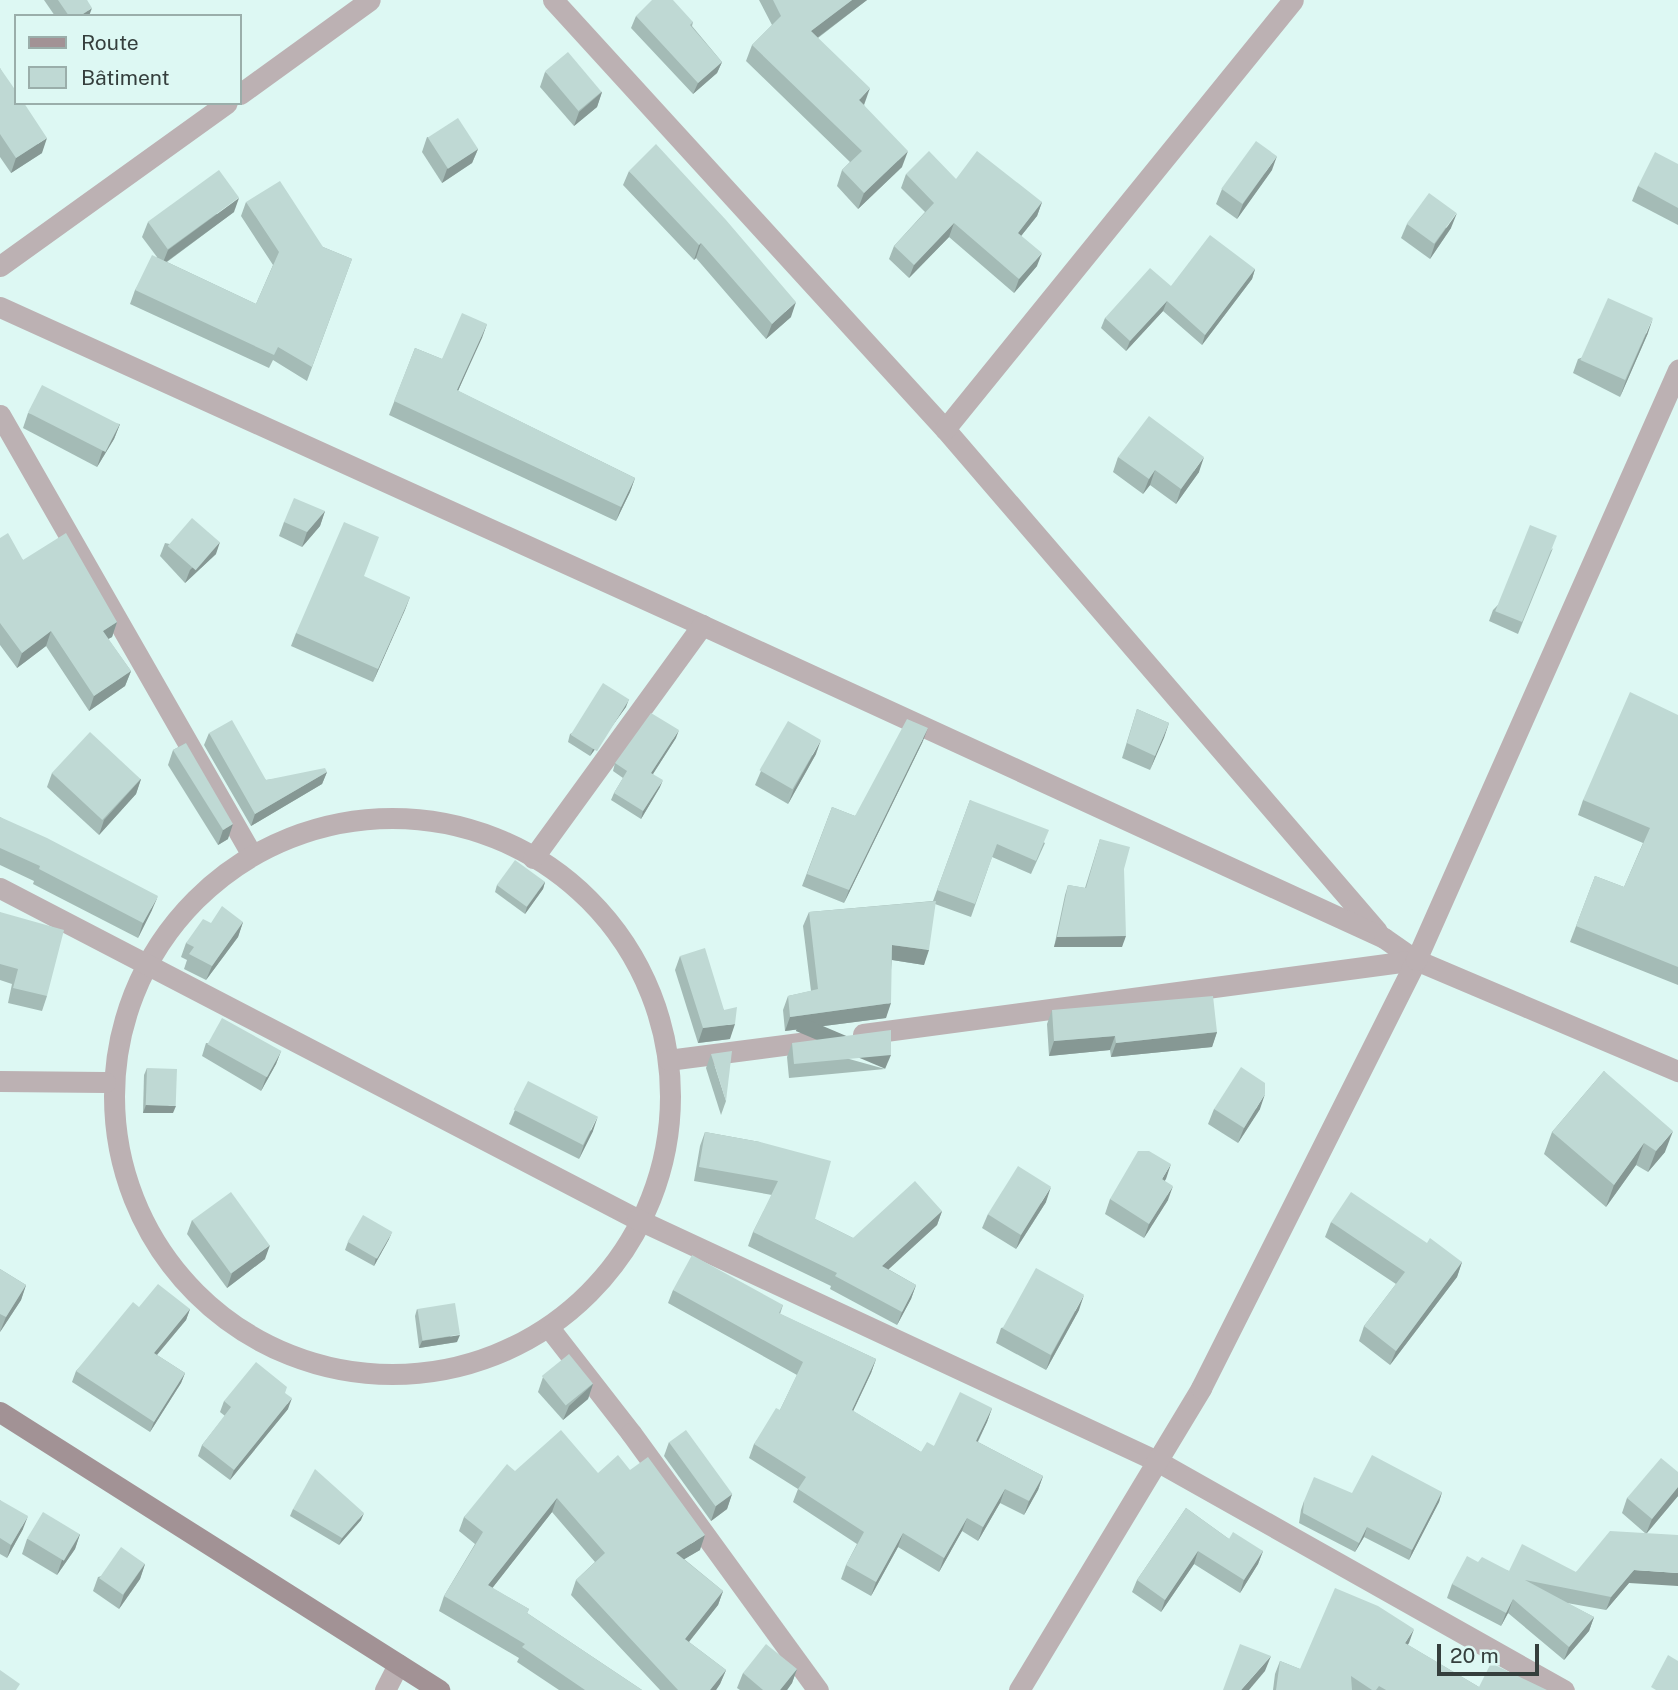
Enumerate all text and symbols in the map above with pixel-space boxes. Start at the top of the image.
legend [14,14,242,105]
text: Route [81,30,139,55]
text: Bâtiment [81,65,170,90]
scale bar [1440,1630,1542,1674]
text: 20 m [1450,1643,1499,1668]

